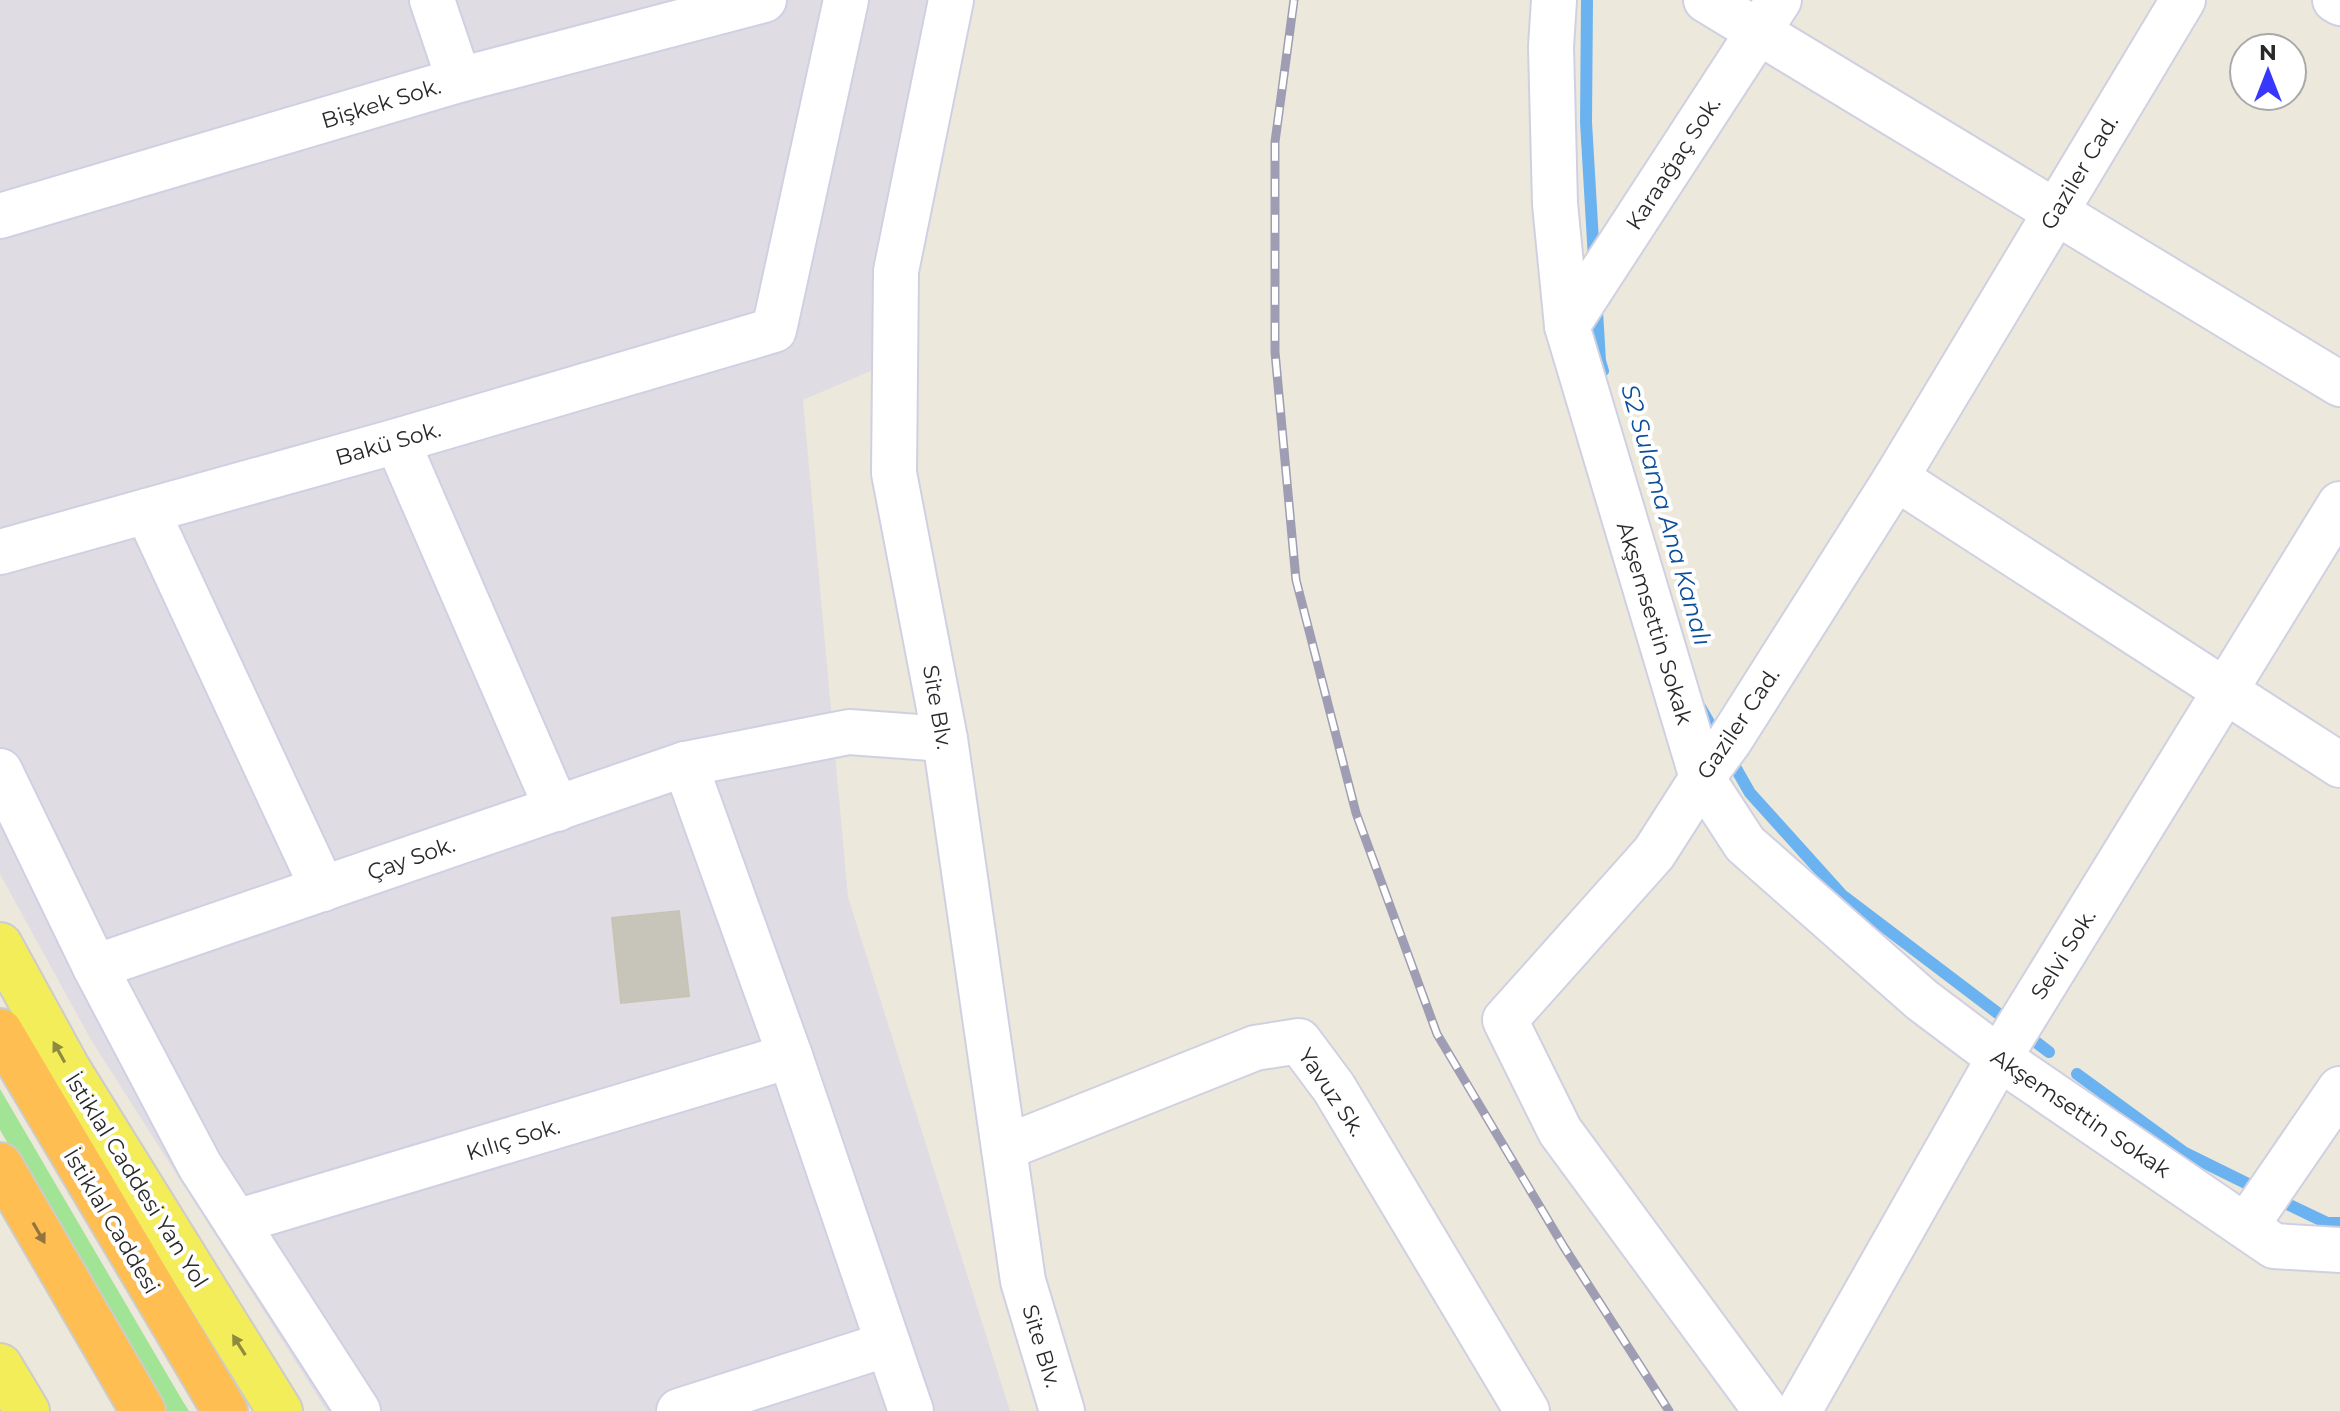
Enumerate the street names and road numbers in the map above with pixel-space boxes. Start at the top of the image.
street label: Bişkek Sok. [318,73,444,134]
street label: Karaağaç Sok. [1620,91,1727,235]
street label: Gaziler Cad. [2035,110,2124,234]
street label: Bakü Sok. [332,416,444,471]
street label: Akşemsettin Sokak [1611,519,1698,729]
street label: Gaziler Cad. [1691,662,1786,784]
street label: Site Blv. [917,663,958,751]
street label: Çay Sok. [364,831,459,886]
street label: Selvi Sok. [2025,904,2102,1005]
street label: Yavuz Sk. [1292,1043,1371,1142]
street label: Akşemsettin Sokak [1986,1043,2176,1184]
street label: İstiklal Caddesi Yan Yol [60,1068,214,1292]
street label: Kılıç Sok. [463,1112,563,1167]
street label: İstiklal Caddesi [58,1144,166,1298]
street label: Site Blv. [1016,1301,1067,1391]

